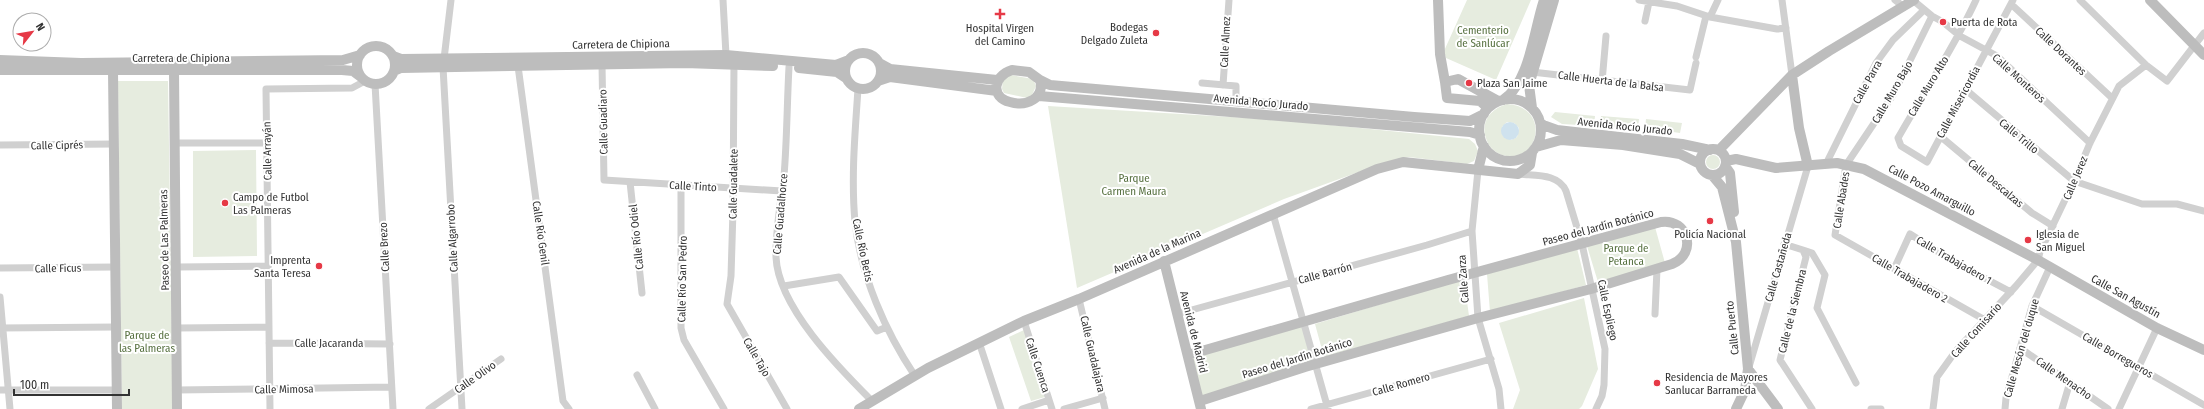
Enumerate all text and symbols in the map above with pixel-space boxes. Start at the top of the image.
marker: Hospital Virgen del Camino [994,8,1006,20]
north arrow [12,12,52,52]
street label: Calle Almez [1218,15,1233,68]
place label: Puerta de Rota [1951,16,2017,29]
marker: Puerta de Rota [1938,17,1948,27]
text: N [33,21,47,33]
place label: Bodegas Delgado Zuleta [1081,21,1148,47]
place label: Hospital Virgen del Camino [966,22,1034,48]
park label: Cementerio de Sanlúcar [1456,24,1510,50]
street label: Calle Dorantes [2032,24,2089,78]
marker: Bodegas Delgado Zuleta [1151,28,1161,38]
street label: Carretera de Chipiona [572,37,670,52]
street label: Calle Monteros [1989,51,2048,106]
street label: Carretera de Chipiona [132,52,230,65]
street label: Calle Muro Alto [1905,54,1952,119]
street label: Calle Parra [1850,58,1885,106]
street label: Calle Muro Bajo [1869,59,1916,126]
street label: Calle Misericordia [1934,64,1983,140]
street label: Calle Huerta de la Balsa [1557,69,1665,94]
place label: Plaza San Jaime [1477,77,1547,90]
marker: Plaza San Jaime [1464,78,1474,88]
street label: Calle Guadiaro [596,89,611,155]
street label: Avenida Rocío Jurado [1213,92,1309,113]
street label: Avenida Rocío Jurado [1577,115,1673,138]
street label: Calle Trillo [1996,116,2041,157]
street label: Calle Arrayán [260,121,275,181]
street label: Calle Ciprés [31,139,84,152]
street label: Calle Guadalete [726,149,741,219]
street label: Calle Jerez [2060,154,2091,202]
street label: Calle Descalzas [1965,156,2026,210]
street label: Calle Pozo Amarguillo [1886,162,1978,219]
street label: Calle Abades [1831,170,1852,229]
park label: Parque Carmen Maura [1102,172,1166,198]
street label: Calle Guadalhorce [770,173,791,255]
street label: Calle Tinto [669,179,717,194]
street label: Paseo de Las Palmeras [157,189,172,291]
place label: Campo de Futbol Las Palmeras [233,191,309,217]
marker: Campo de Futbol Las Palmeras [220,198,230,208]
street label: Calle Río Genil [530,200,551,266]
street label: Calle Algarrobo [444,203,461,272]
street label: Calle Río Odiel [627,204,646,270]
street label: Paseo del Jardín Botánico [1541,206,1655,249]
marker: Policía Nacional [1705,216,1715,226]
street label: Calle Río Betis [849,217,876,283]
street label: Calle Brezo [377,222,392,272]
street label: Avenida de la Marina [1112,226,1203,277]
place label: Policía Nacional [1674,228,1746,241]
place label: Iglesia de San Miguel [2036,228,2085,254]
street label: Calle Castañeda [1762,231,1795,303]
street label: Calle Trabajadero 1 [1914,234,1994,287]
street label: Calle Río San Pedro [675,235,690,323]
marker: Iglesia de San Miguel [2023,235,2033,245]
park label: Parque de Petanca [1603,242,1649,268]
street label: Calle Trabajadero 2 [1869,251,1950,305]
place label: Imprenta Santa Teresa [254,254,311,280]
street label: Calle Zarza [1455,254,1472,304]
street label: Calle Barrón [1297,260,1353,287]
marker: Imprenta Santa Teresa [314,261,324,271]
street label: Calle Ficus [34,262,82,275]
street label: Calle de la Siembra [1776,268,1809,354]
street label: Calle San Agustín [2089,272,2163,321]
street label: Calle Espliego [1595,278,1620,342]
street label: Avenida de Madrid [1177,290,1210,374]
street label: Calle Mesón del duque [2001,297,2042,399]
street label: Calle Puerto [1723,300,1742,356]
street label: Calle Comisario [1948,300,2005,360]
street label: Calle Guadalajara [1077,314,1108,394]
park label: Parque de las Palmeras [119,329,175,355]
street label: Calle Borregueros [2080,330,2156,381]
street label: Calle Tajo [740,335,773,379]
street label: Paseo del Jardín Botánico [1240,335,1354,381]
street label: Calle Cuenca [1023,336,1052,394]
street label: Calle Jacaranda [295,337,363,350]
street label: Calle Menacho [2033,354,2094,403]
street label: Calle Olivo [452,358,499,396]
street label: Calle Romero [1371,370,1432,399]
scale bar [14,371,129,397]
place label: Residencia de Mayores Sanlucar Barrameda [1665,371,1768,397]
text: 100 m [20,378,49,392]
marker: Residencia de Mayores Sanlucar Barrameda [1652,378,1662,388]
street label: Calle Mimosa [254,382,314,397]

